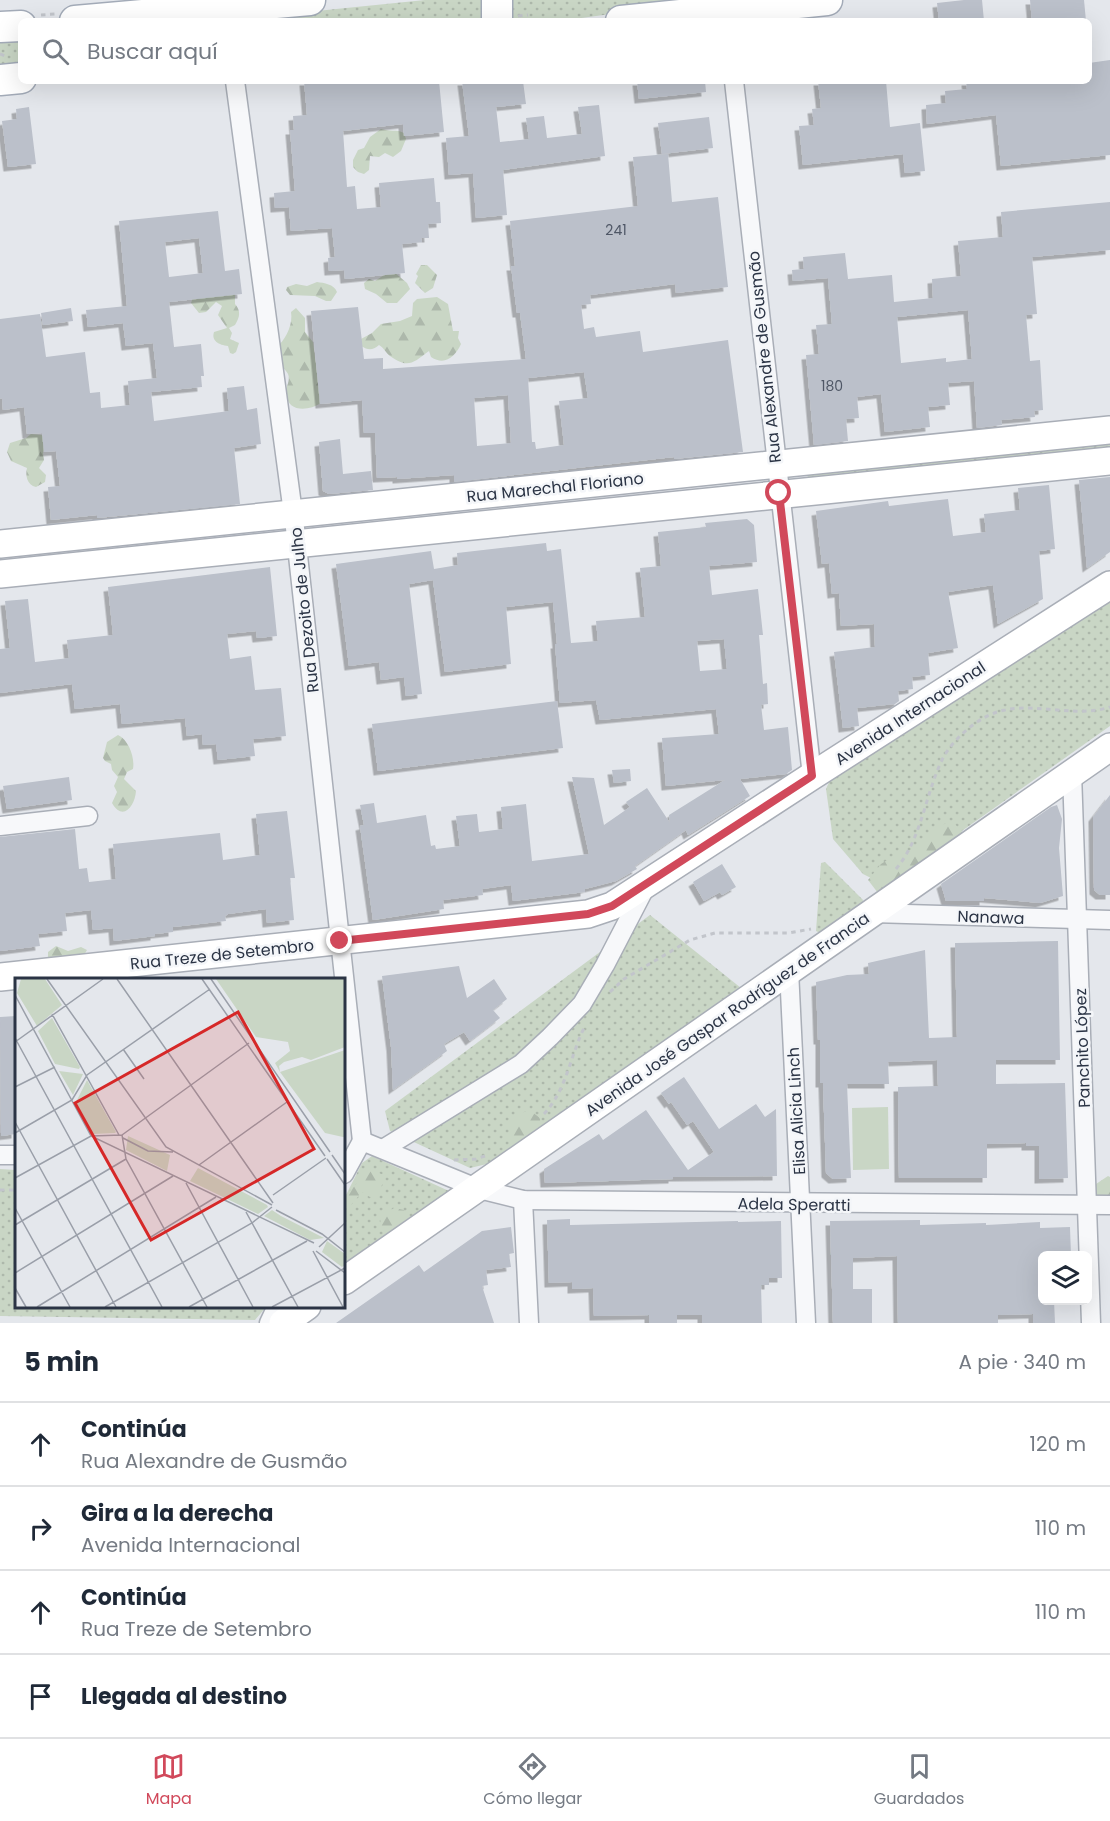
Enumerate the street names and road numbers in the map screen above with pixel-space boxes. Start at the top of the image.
street label: Rua Alexandre de Gusmão [742,250,787,464]
street label: Rua Marechal Floriano [465,467,645,508]
street label: Rua Dezoito de Julho [284,526,325,694]
street label: Avenida Internacional [830,656,990,771]
street label: Nanawa [957,905,1025,930]
street label: Avenida José Gaspar Rodríguez de Francia [580,907,874,1122]
street label: Rua Treze de Setembro [129,933,315,976]
street label: Panchito López [1069,988,1096,1108]
street label: Elisa Alicia Linch [782,1046,811,1175]
street label: Adela Speratti [737,1192,851,1217]

